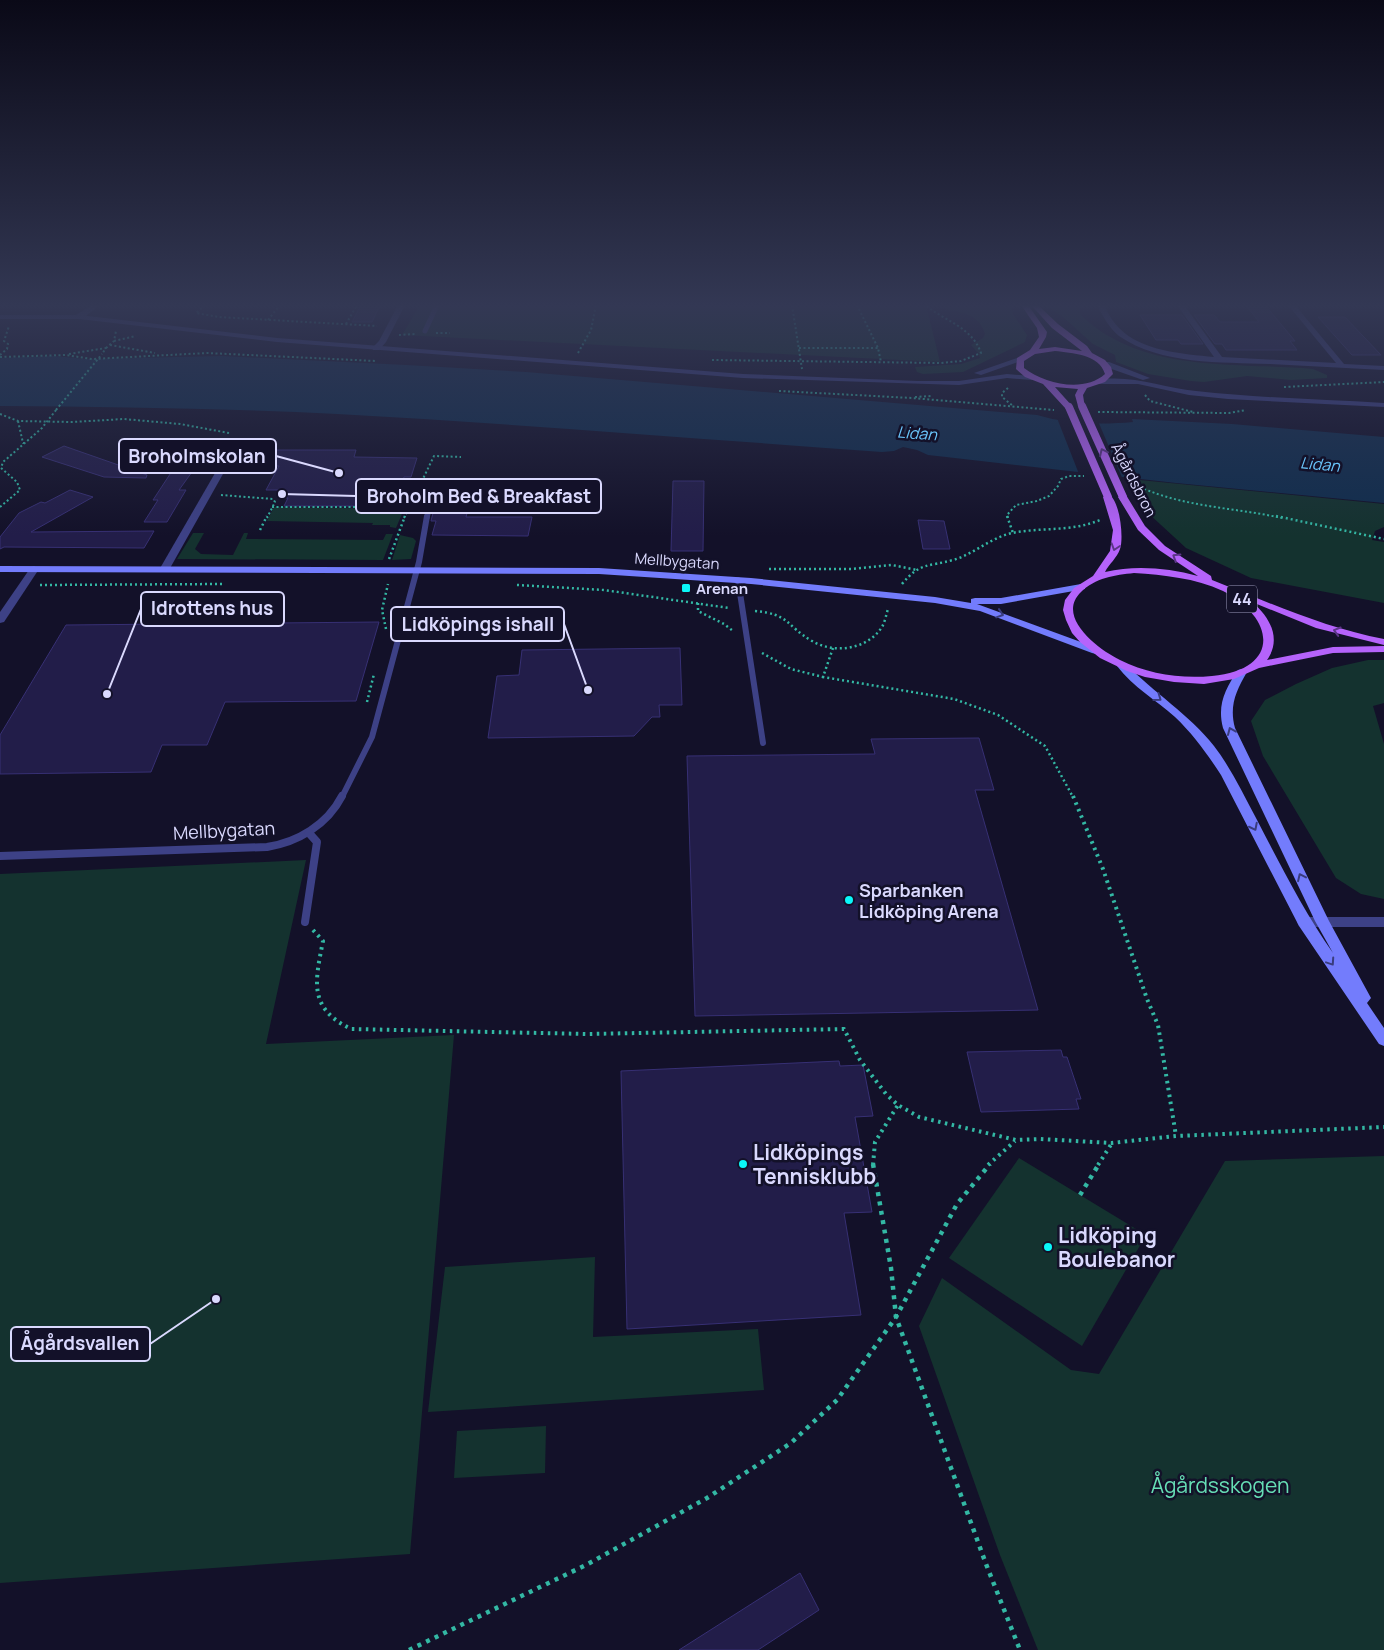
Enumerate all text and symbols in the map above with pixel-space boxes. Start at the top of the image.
water label: Lidan [896,421,938,445]
callout: Broholmskolan [119,439,276,473]
street label: Ågårdsbron [1106,439,1162,521]
text: Broholmskolan [128,443,266,469]
one-way arrow [1099,448,1109,457]
water label: Lidan [1299,451,1341,477]
callout: Broholm Bed & Breakfast [356,479,601,513]
text: Broholm Bed & Breakfast [367,483,591,509]
one-way arrow [1110,542,1120,551]
street label: Mellbygatan [634,548,720,574]
one-way arrow [1173,554,1182,563]
place label: Arenan [696,578,748,599]
marker: Arenan [680,582,692,594]
road number: 44 [1227,586,1257,612]
callout: Idrottens hus [141,592,284,626]
text: Idrottens hus [151,595,273,621]
callout: Lidköpings ishall [391,607,564,641]
one-way arrow [995,608,1004,618]
text: Lidköpings ishall [402,611,554,637]
one-way arrow [1333,627,1341,637]
one-way arrow [1152,693,1161,701]
one-way arrow [1226,727,1237,736]
street label: Mellbygatan [172,815,276,845]
one-way arrow [1248,821,1258,830]
one-way arrow [1297,873,1307,882]
place label: Sparbanken Lidköping Arena [859,878,999,923]
marker: Sparbanken Lidköping Arena [843,894,855,906]
one-way arrow [1325,957,1334,966]
place label: Lidköpings Tennisklubb [753,1138,876,1190]
marker: Lidköpings Tennisklubb [737,1158,749,1170]
place label: Lidköping Boulebanor [1058,1221,1175,1273]
marker: Lidköping Boulebanor [1042,1241,1054,1253]
callout: Ågårdsvallen [11,1327,150,1361]
text: Ågårdsvallen [21,1329,140,1356]
park label: Ågårdsskogen [1151,1471,1289,1499]

